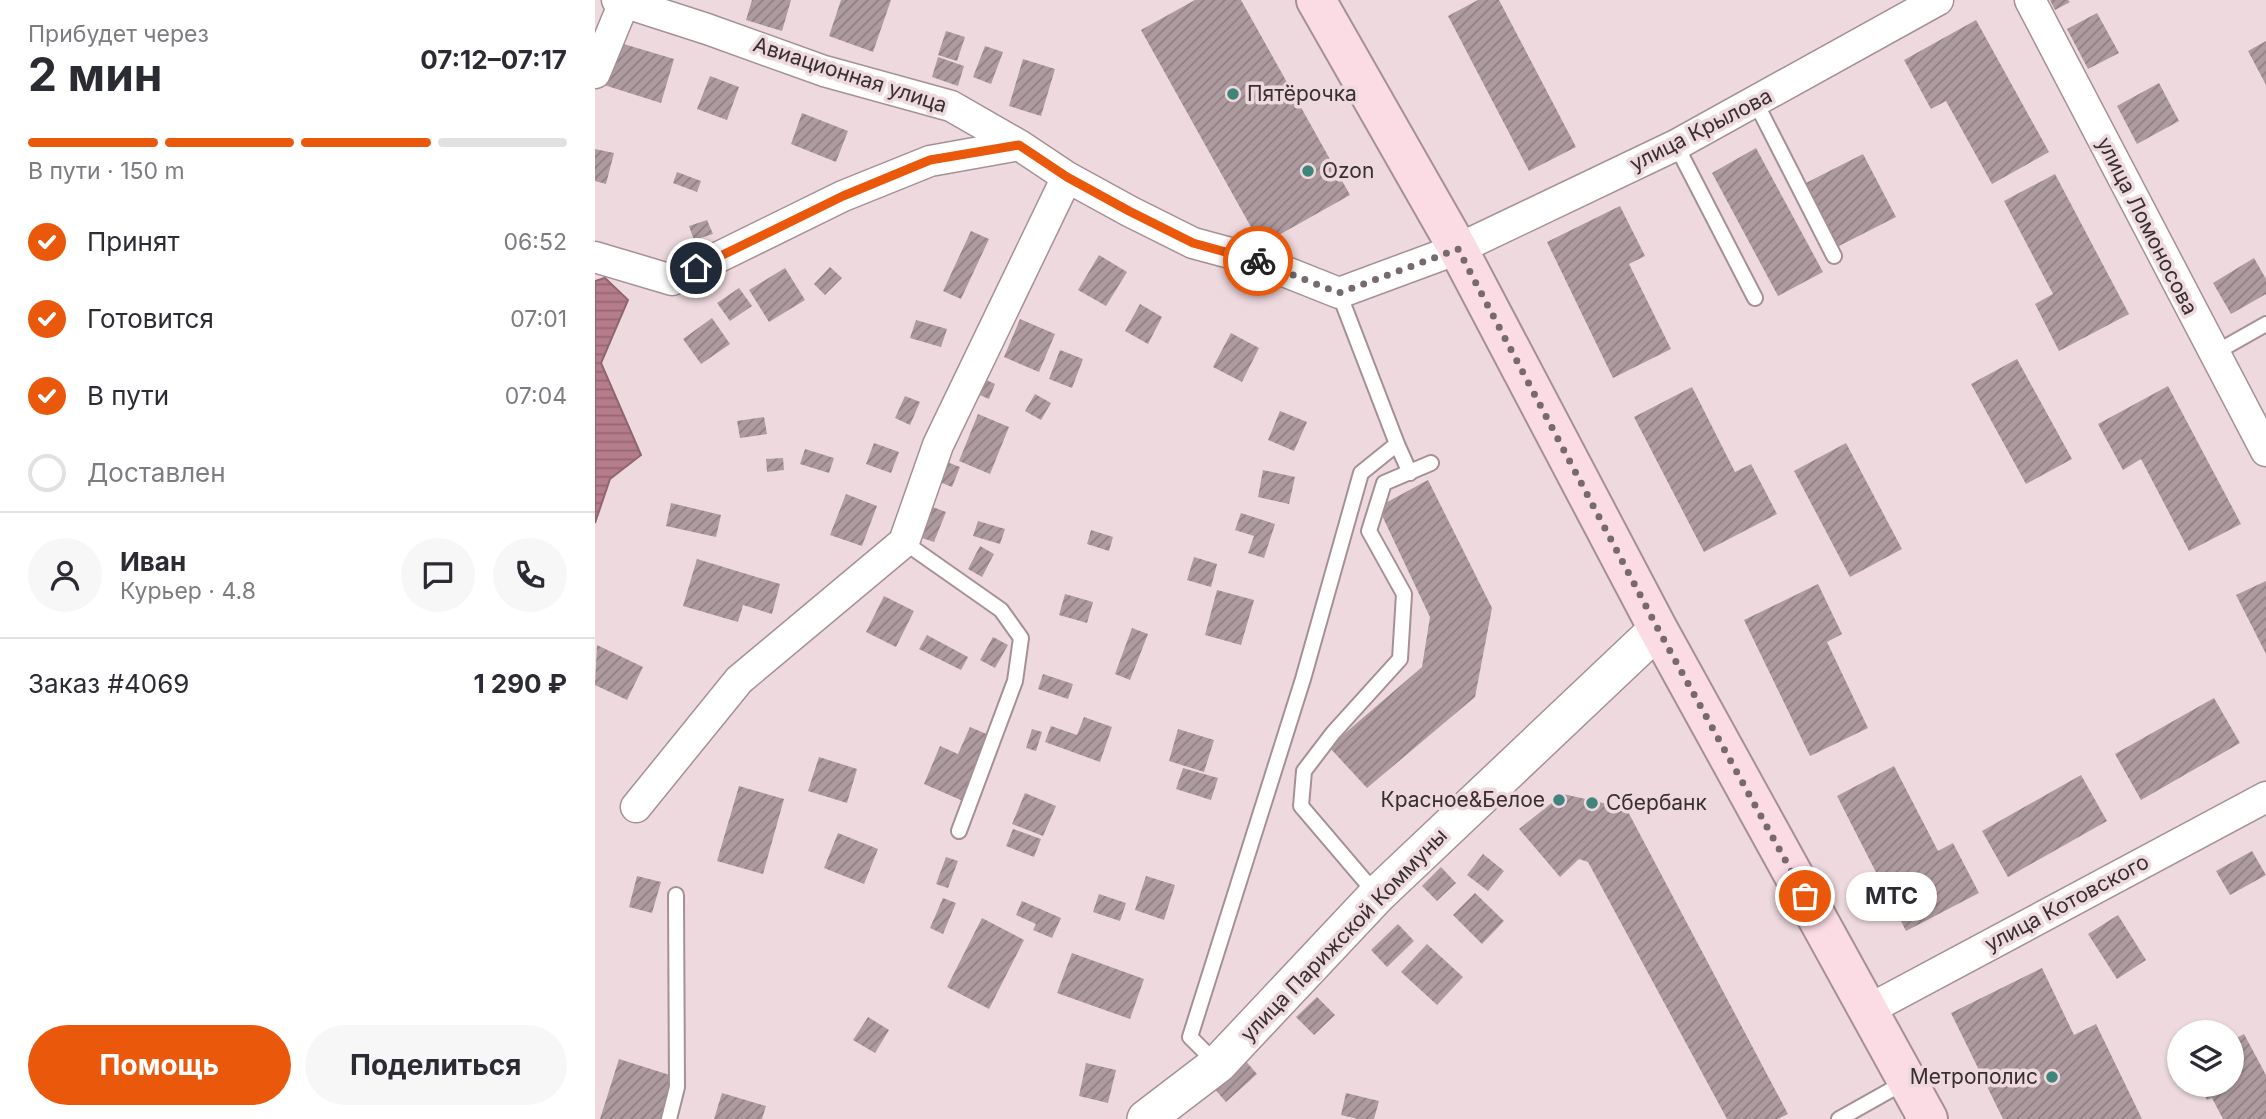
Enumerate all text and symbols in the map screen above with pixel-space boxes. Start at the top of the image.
text: Прибудет через [28,20,209,48]
street label: Авиационная улица [750,31,950,118]
text: 07:12–07:17 [420,44,567,75]
text: 2 мин [28,46,163,102]
place label: Пятёрочка [1247,81,1357,106]
street label: улица Крылова [1625,83,1776,176]
marker: Пятёрочка [1225,86,1241,102]
street label: улица Ломоносова [2092,133,2203,319]
text: В пути · 150 m [28,157,185,185]
place label: Ozon [1322,158,1374,183]
marker: Ozon [1300,163,1316,179]
icon: check [28,223,66,261]
text: Принят [87,226,180,257]
courier [1223,226,1293,296]
text: 06:52 [504,228,567,256]
pin [666,238,726,298]
icon: bike [1239,242,1277,280]
icon: home [677,249,715,287]
icon: check [28,300,66,338]
text: Готовится [87,303,214,334]
text: 07:01 [510,305,567,333]
icon: check [28,377,66,415]
text: В пути [87,380,169,411]
text: 07:04 [505,382,567,410]
text: Доставлен [87,457,226,488]
button: person [28,538,102,612]
button: chat [401,538,475,612]
button: phone [493,538,567,612]
text: Иван [120,546,186,577]
text: Курьер · 4.8 [120,577,256,605]
text: Заказ #4069 [28,668,189,699]
text: 1 290 ₽ [473,668,567,699]
place label: Красное&Белое [1381,787,1545,812]
place label: Сбербанк [1606,790,1708,815]
marker: Красное&Белое [1551,792,1567,808]
marker: Сбербанк [1584,795,1600,811]
street label: улица Парижской Коммуны [1235,823,1452,1046]
street label: улица Котовского [1980,849,2153,956]
pin [1775,866,1835,926]
callout: МТС [1847,872,1938,920]
icon: bag [1786,877,1824,915]
text: МТС [1865,882,1918,910]
map controls [2167,1020,2244,1097]
button: layers [2167,1020,2244,1097]
button: Помощь [28,1025,291,1105]
button: Поделиться [305,1025,567,1105]
place label: Метрополис [1910,1064,2038,1089]
marker: Метрополис [2044,1069,2060,1085]

